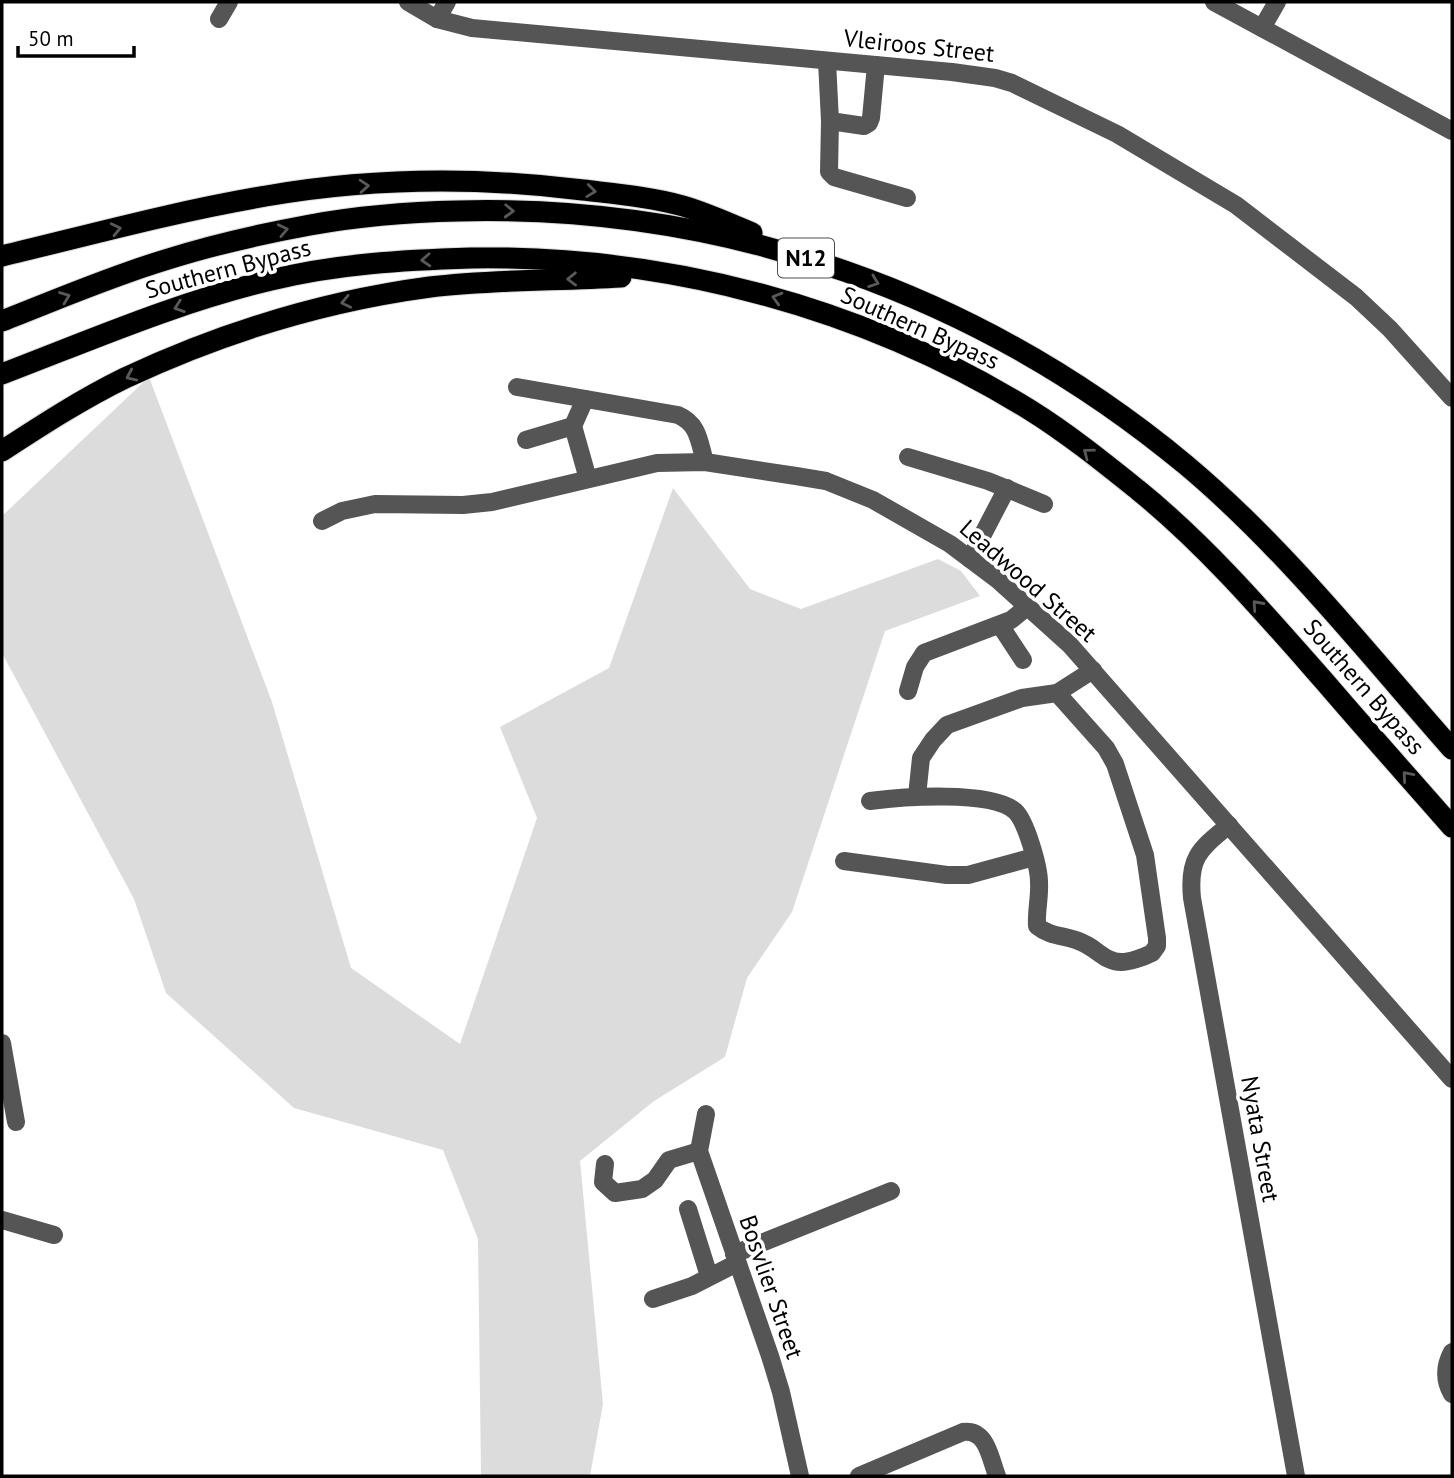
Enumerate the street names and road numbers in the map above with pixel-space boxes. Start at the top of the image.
street label: Vleiroos Street [841,22,996,69]
street label: Southern Bypass [142,232,314,305]
road number: N12 [778,238,834,278]
street label: Southern Bypass [836,279,1004,376]
street label: Leadwood Street [953,513,1103,649]
street label: Southern Bypass [1297,612,1432,761]
street label: Nyata Street [1234,1074,1287,1204]
street label: Bosvlier Street [732,1211,811,1363]

